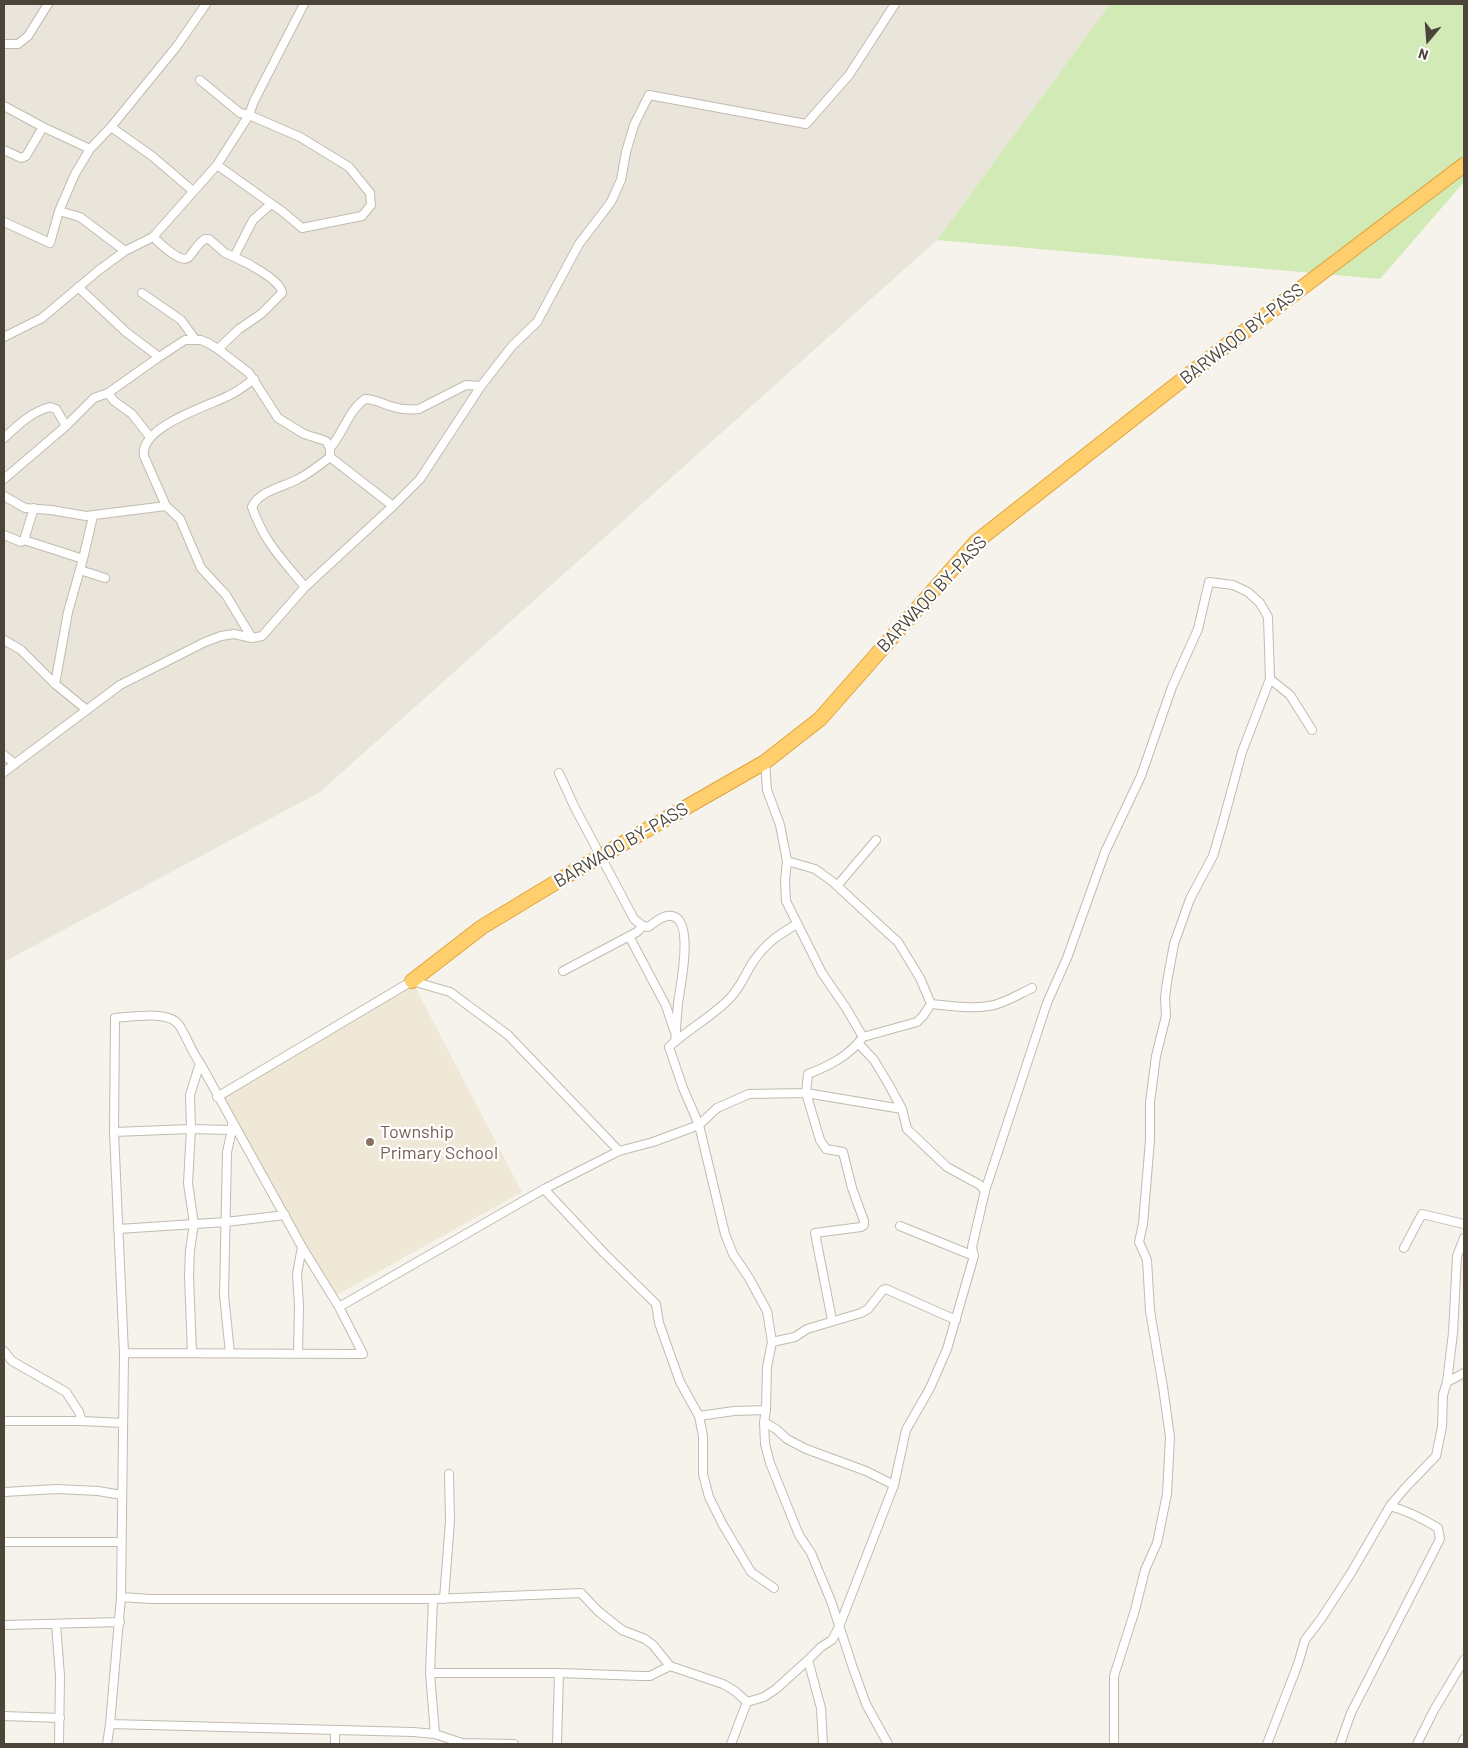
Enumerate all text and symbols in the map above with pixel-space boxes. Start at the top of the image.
north arrow [1403,15,1453,65]
text: N [1416,45,1430,64]
street label: BARWAQO BY-PASS [1176,279,1308,389]
street label: BARWAQO BY-PASS [872,531,992,657]
street label: BARWAQO BY-PASS [550,798,692,892]
place label: Township Primary School [380,1121,498,1164]
marker: Township Primary School [364,1136,376,1148]

